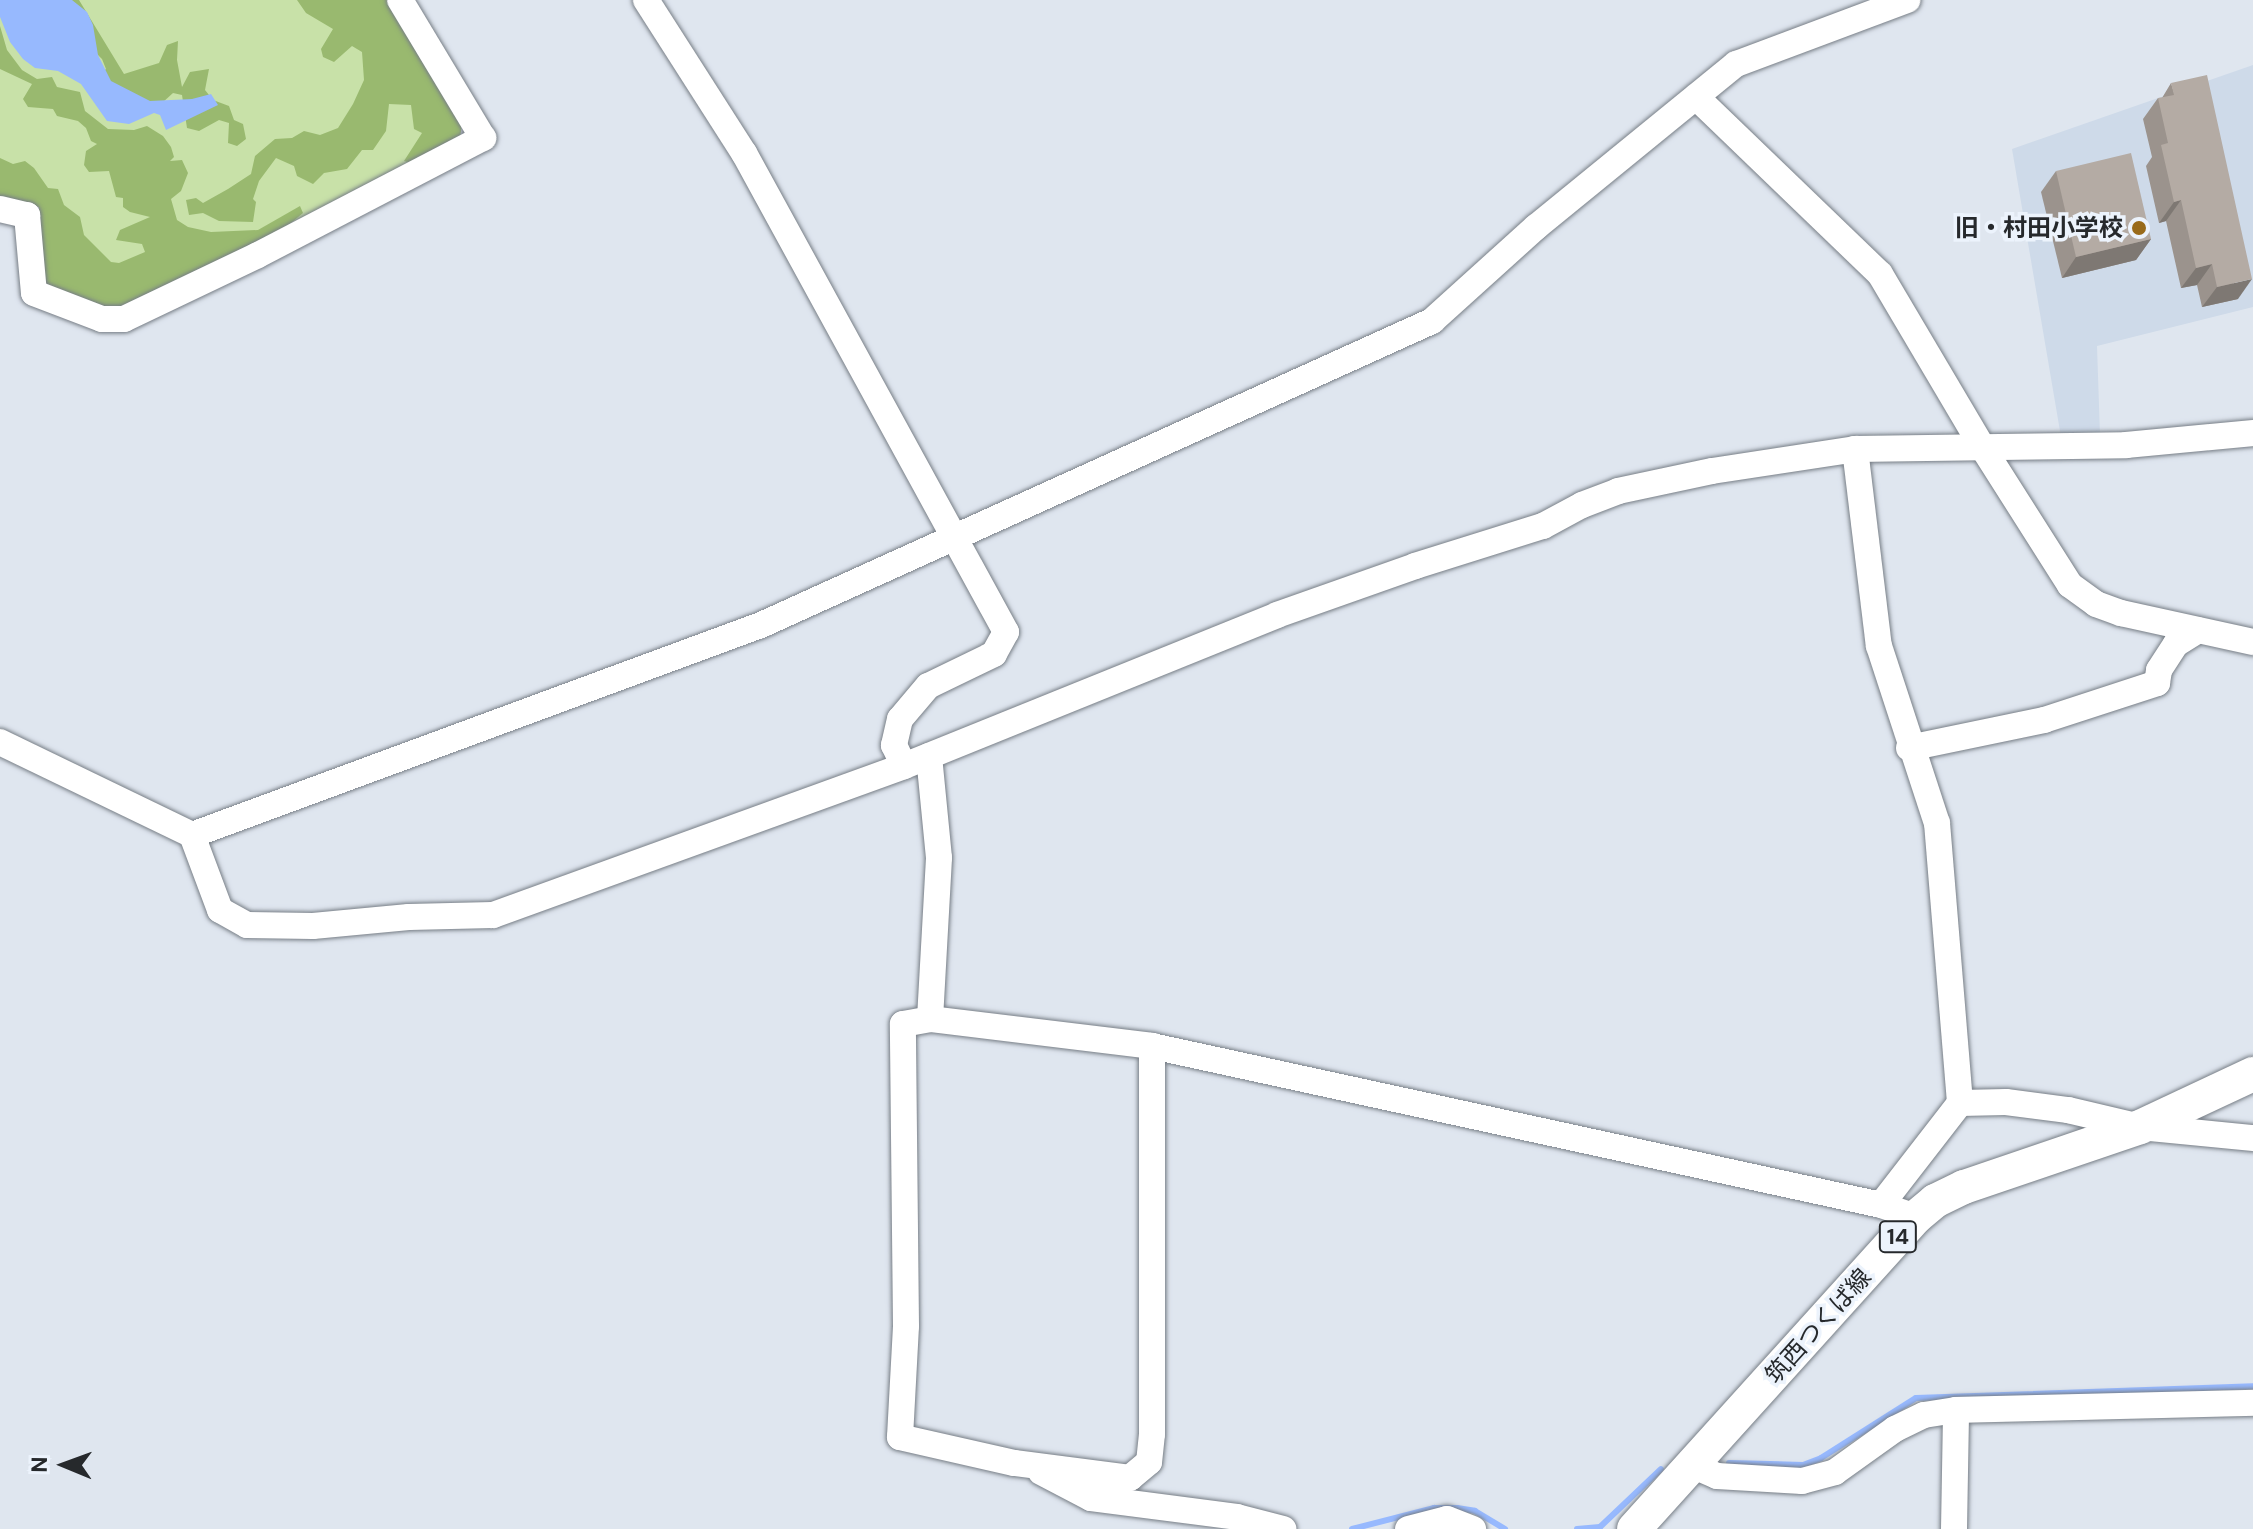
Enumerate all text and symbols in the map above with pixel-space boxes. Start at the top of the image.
place label: 旧・村田小学校 [1955,214,2123,242]
marker: 旧・村田小学校 [2130,219,2148,237]
road number: 14 [1878,1219,1918,1255]
street label: 筑西つくば線 [1759,1263,1877,1389]
north arrow [24,1425,104,1505]
text: N [25,1456,54,1473]

